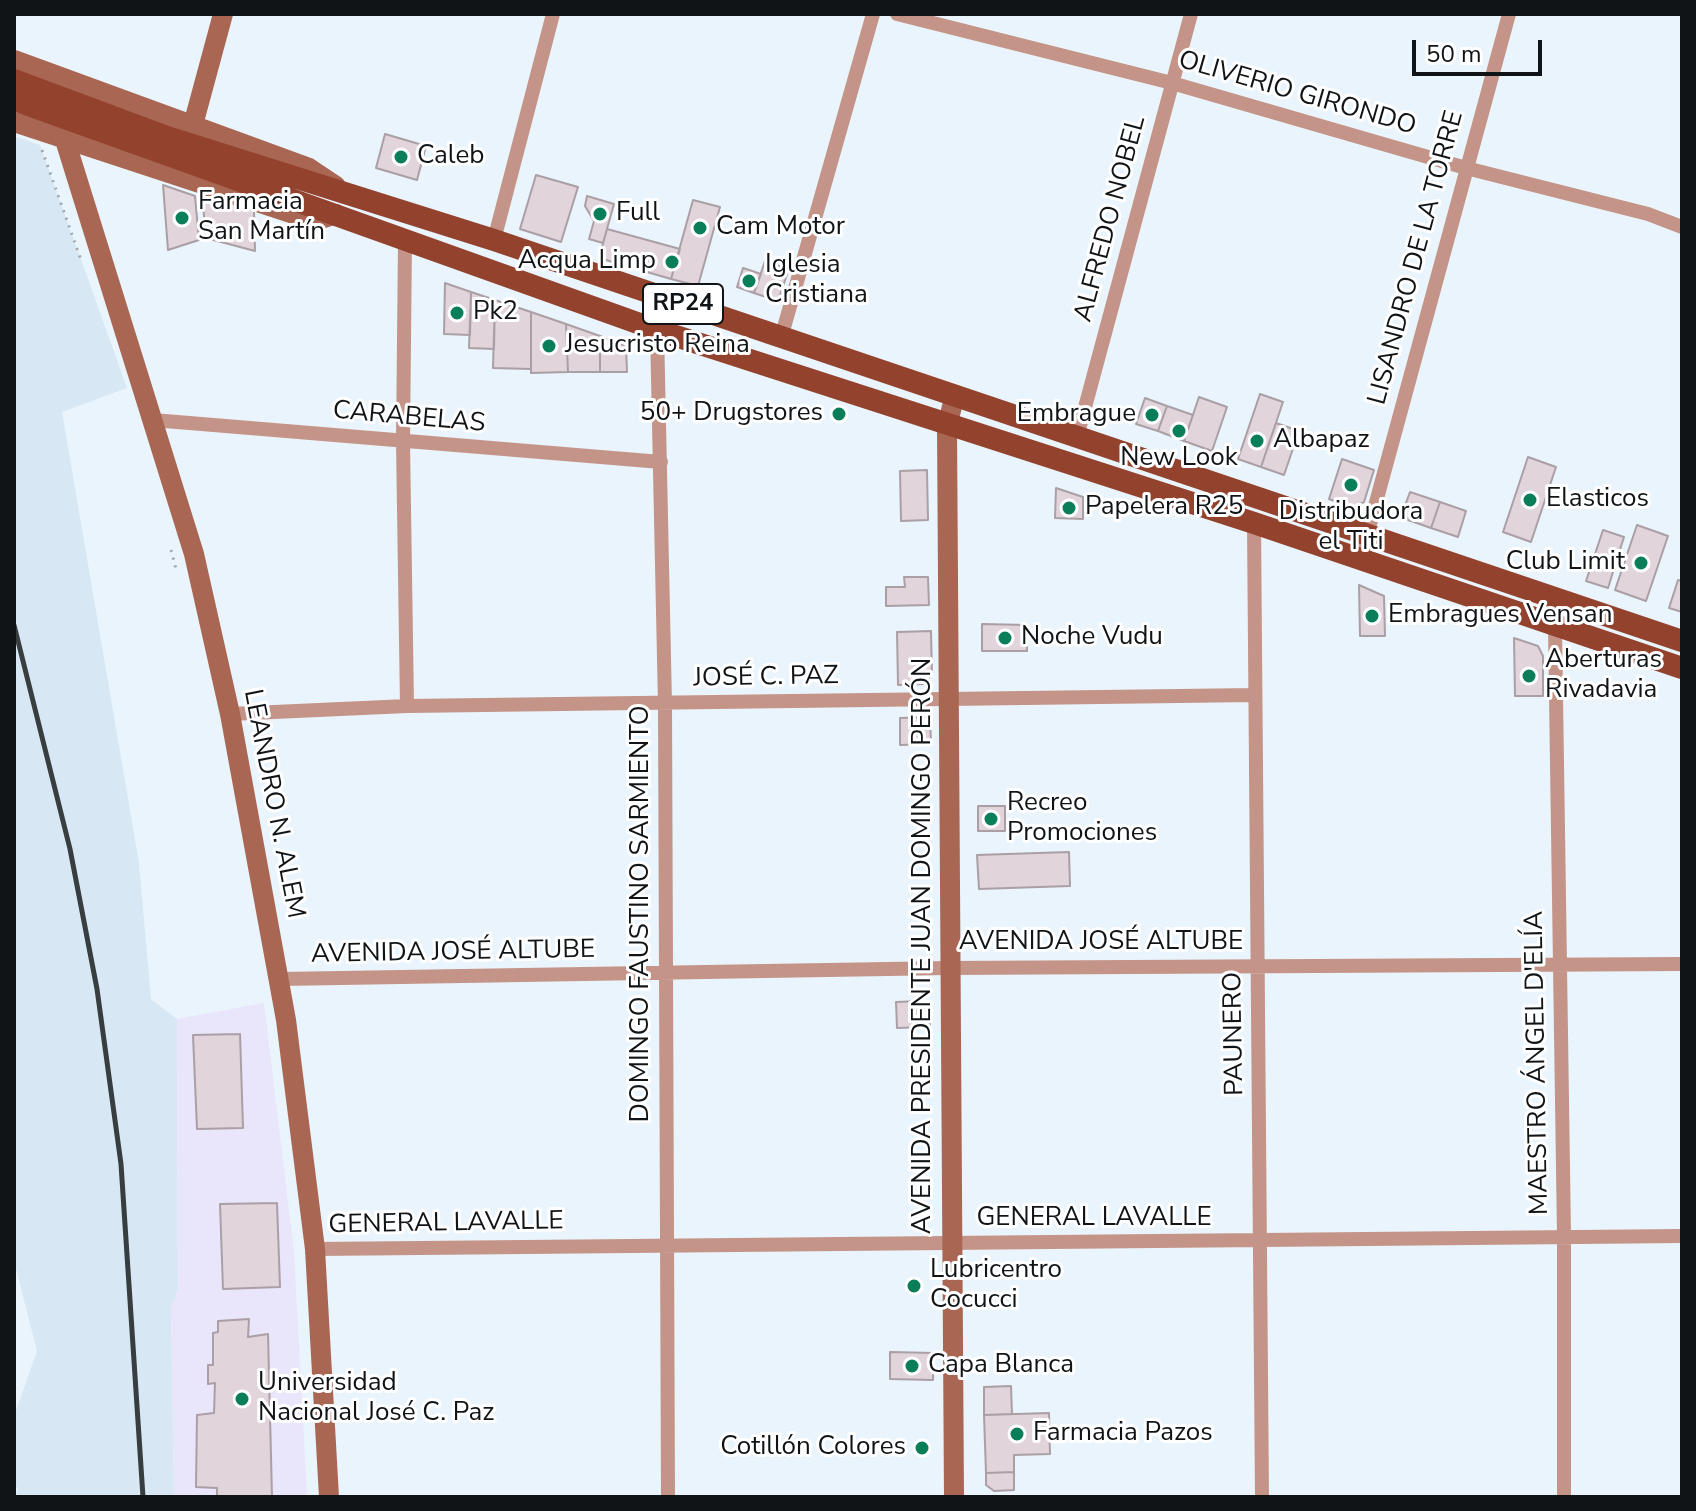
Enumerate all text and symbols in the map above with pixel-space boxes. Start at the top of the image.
scale bar [1416,24,1546,74]
text: 50 m [1426,38,1482,70]
street label: OLIVERIO GIRONDO [1175,45,1419,143]
street label: LISANDRO DE LA TORRE [1363,108,1471,408]
street label: ALFREDO NOBEL [1069,113,1153,325]
place label: Caleb [417,141,484,173]
marker: Caleb [392,148,410,166]
place label: Farmacia San Martín [198,187,325,248]
place label: Full [616,198,660,230]
marker: Full [591,205,609,223]
marker: Farmacia San Martín [173,209,191,227]
place label: Cam Motor [716,212,845,244]
marker: Cam Motor [691,219,709,237]
place label: Acqua Limp [518,246,656,278]
place label: Iglesia Cristiana [765,250,868,312]
marker: Acqua Limp [663,253,681,271]
marker: Iglesia Cristiana [740,272,758,290]
road number: RP24 [643,284,723,324]
place label: Pk2 [473,297,518,329]
marker: Pk2 [448,304,466,322]
place label: Jesucristo Reina [565,330,750,362]
marker: Jesucristo Reina [540,337,558,355]
street label: CARABELAS [331,396,487,440]
place label: 50+ Drugstores [640,398,823,430]
place label: Embrague [1017,399,1136,431]
marker: 50+ Drugstores [830,405,848,423]
marker: Embrague [1143,406,1161,424]
marker: New Look [1170,422,1188,440]
place label: Albapaz [1273,425,1370,457]
marker: Albapaz [1248,432,1266,450]
place label: New Look [1120,443,1238,475]
marker: Distribudora el Titi [1342,476,1360,494]
place label: Elasticos [1546,484,1649,516]
marker: Elasticos [1521,491,1539,509]
place label: Papelera R25 [1085,492,1243,524]
place label: Distribudora el Titi [1279,497,1423,558]
marker: Papelera R25 [1060,499,1078,517]
place label: Club Limit [1506,547,1625,579]
marker: Club Limit [1632,554,1650,572]
place label: Embragues Vensan [1388,600,1612,632]
marker: Embragues Vensan [1363,607,1381,625]
place label: Noche Vudu [1021,622,1163,654]
marker: Noche Vudu [996,629,1014,647]
place label: Aberturas Rivadavia [1545,645,1662,706]
street label: AVENIDA PRESIDENTE JUAN DOMINGO PERÓN [908,658,940,1234]
street label: JOSÉ C. PAZ [693,661,839,695]
marker: Aberturas Rivadavia [1520,667,1538,685]
street label: LEANDRO N. ALEM [235,687,311,921]
street label: DOMINGO FAUSTINO SARMIENTO [626,705,658,1123]
place label: Recreo Promociones [1007,788,1157,850]
marker: Recreo Promociones [982,810,1000,828]
street label: MAESTRO ÁNGEL D'ELÍA [1520,911,1556,1215]
street label: AVENIDA JOSÉ ALTUBE [959,927,1243,959]
street label: AVENIDA JOSÉ ALTUBE [311,935,595,971]
street label: PAUNERO [1218,972,1252,1096]
street label: GENERAL LAVALLE [976,1203,1212,1235]
street label: GENERAL LAVALLE [328,1206,564,1242]
place label: Lubricentro Cocucci [930,1255,1062,1316]
marker: Lubricentro Cocucci [905,1277,923,1295]
place label: Capa Blanca [928,1350,1074,1382]
marker: Capa Blanca [903,1357,921,1375]
place label: Universidad Nacional José C. Paz [258,1368,494,1430]
marker: Universidad Nacional José C. Paz [233,1390,251,1408]
place label: Farmacia Pazos [1033,1418,1213,1450]
marker: Farmacia Pazos [1008,1425,1026,1443]
place label: Cotillón Colores [720,1432,906,1464]
marker: Cotillón Colores [913,1439,931,1457]

